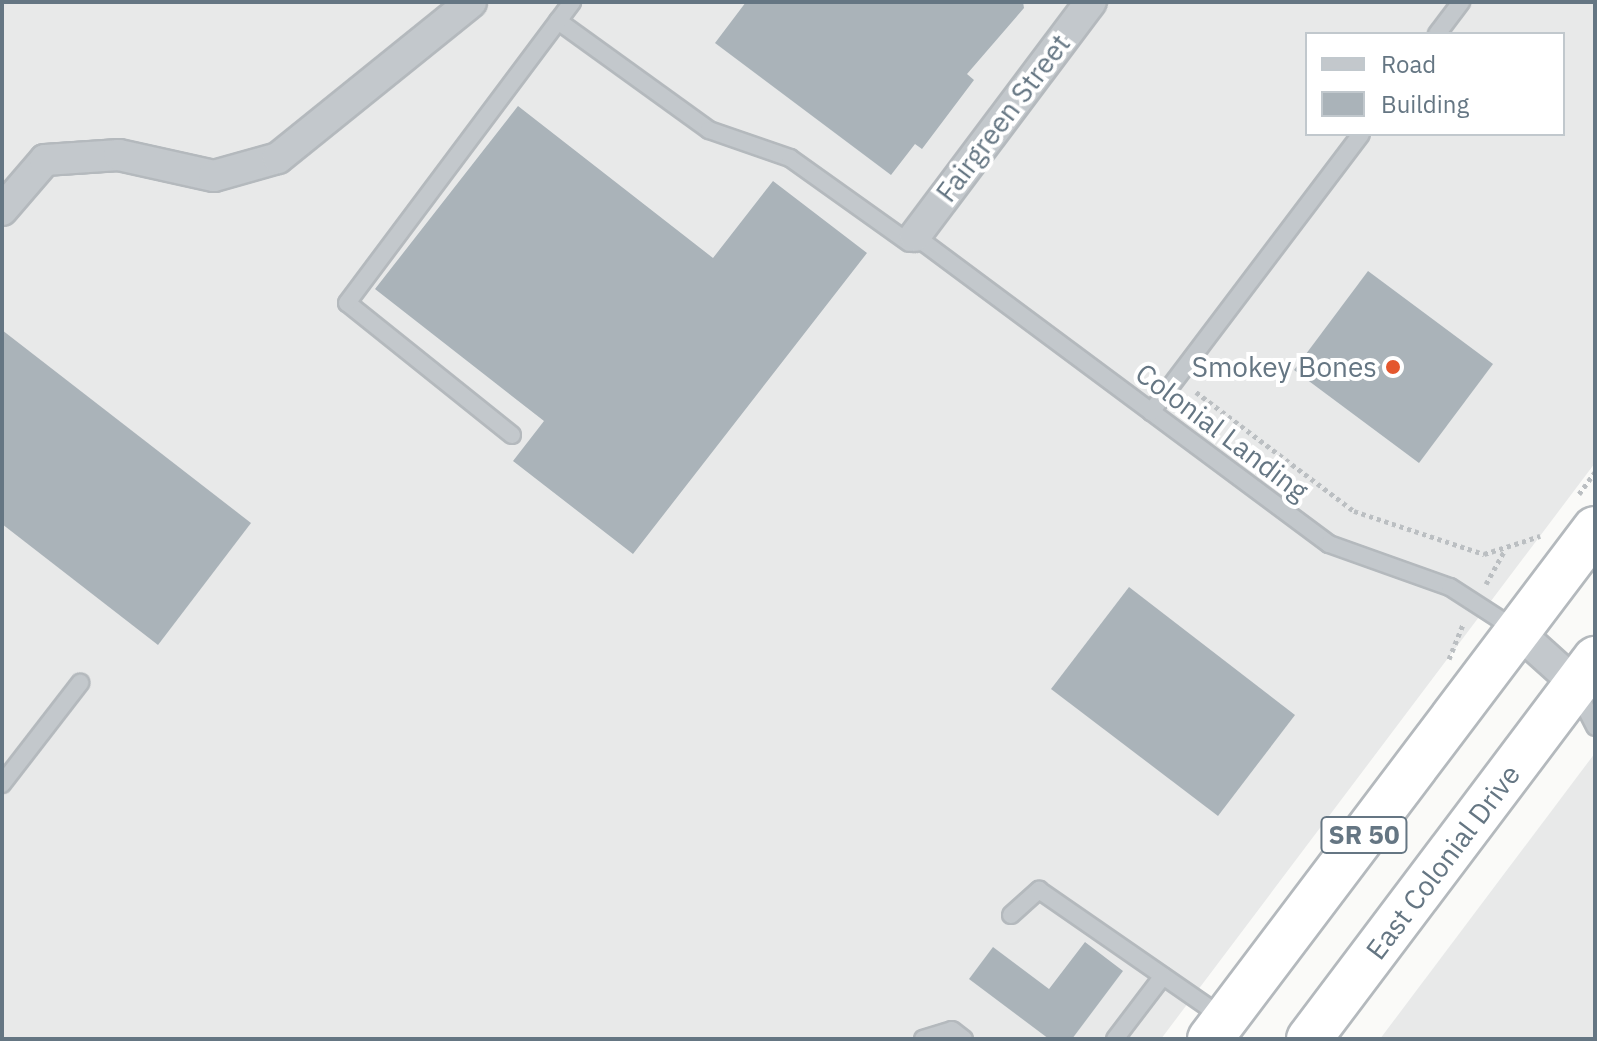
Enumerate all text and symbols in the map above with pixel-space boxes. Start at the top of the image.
street label: Fairgreen Street [929,28,1077,208]
legend [1305,32,1565,136]
text: Road [1381,48,1436,80]
text: Building [1381,88,1469,120]
place label: Smokey Bones [1192,350,1377,384]
street label: Colonial Landing [1129,356,1315,508]
marker: Smokey Bones [1384,358,1402,376]
street label: East Colonial Drive [1359,758,1527,966]
road number: SR 50 [1320,813,1408,857]

